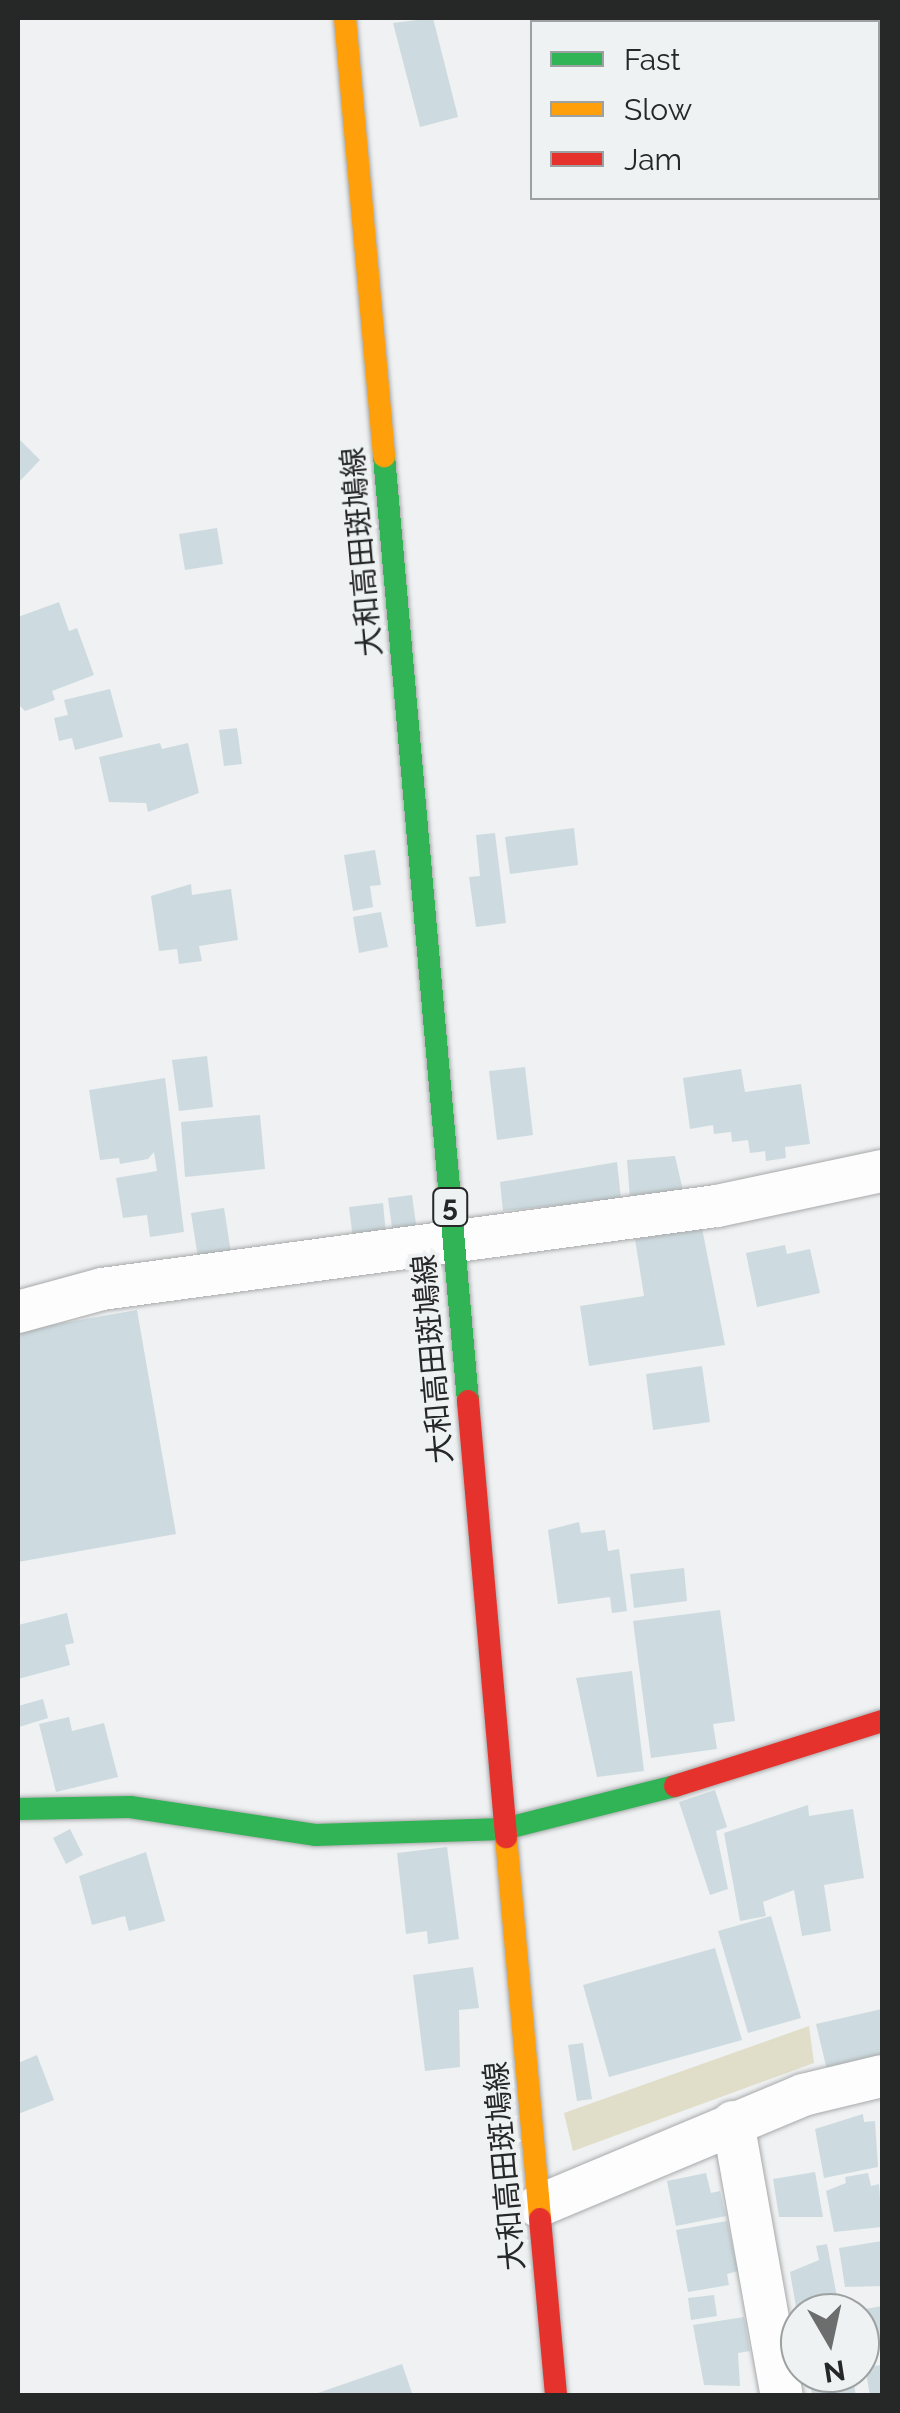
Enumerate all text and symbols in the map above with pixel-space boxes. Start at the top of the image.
legend [530,20,880,200]
text: Fast [624,42,681,77]
text: Slow [624,92,692,127]
text: Jam [624,142,682,177]
street label: 大和高田斑鳩線 [335,446,389,658]
road number: 5 [430,1184,470,1230]
street label: 大和高田斑鳩線 [406,1253,460,1465]
street label: 大和高田斑鳩線 [478,2060,532,2272]
north arrow [780,2293,880,2393]
text: N [821,2353,848,2389]

